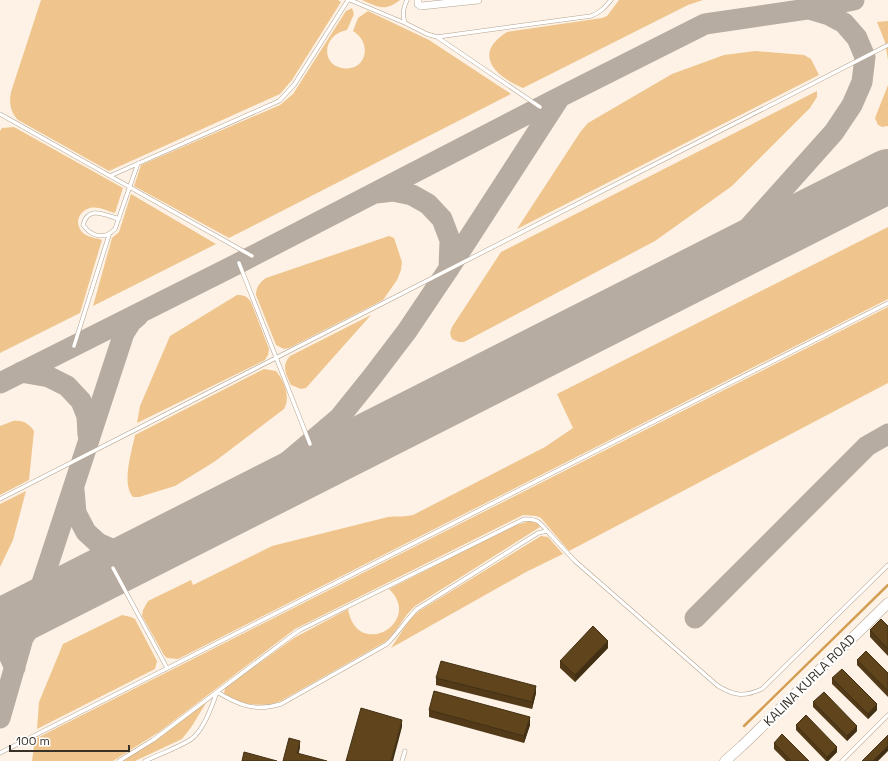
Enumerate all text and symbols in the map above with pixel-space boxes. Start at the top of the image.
street label: KALINA KURLA ROAD [760,631,859,730]
scale bar [10,727,129,753]
text: 100 m [16,733,50,749]

